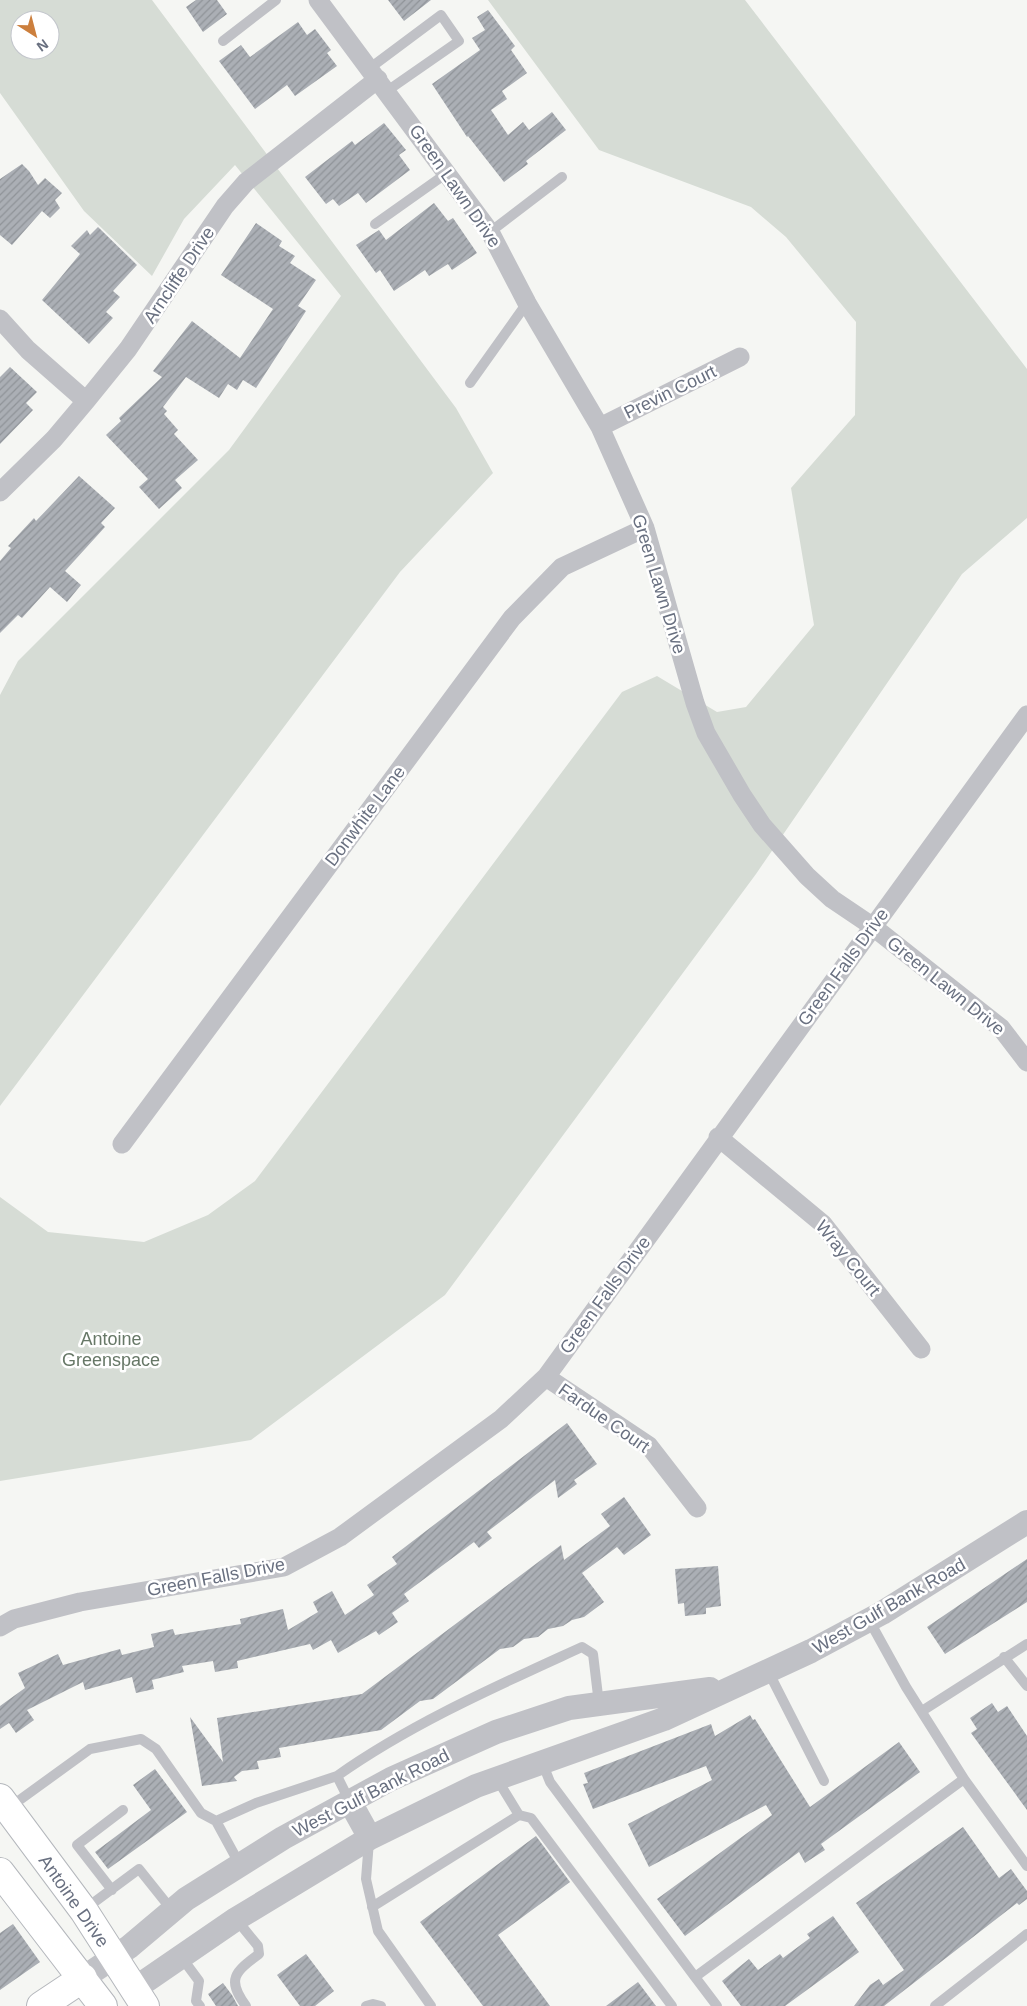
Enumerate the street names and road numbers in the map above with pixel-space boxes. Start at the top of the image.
street label: Green Lawn Drive [405,121,505,251]
street label: Arncliffe Drive [139,223,219,327]
street label: Previn Court [621,361,719,423]
street label: Green Lawn Drive [628,512,690,656]
street label: Donwhite Lane [321,762,409,870]
street label: Green Falls Drive [794,904,892,1030]
street label: Green Lawn Drive [883,933,1009,1039]
street label: Wray Court [812,1216,884,1300]
street label: Green Falls Drive [556,1232,654,1358]
street label: Fardue Court [555,1379,653,1457]
street label: Green Falls Drive [145,1554,287,1600]
street label: West Gulf Bank Road [809,1554,969,1658]
street label: West Gulf Bank Road [289,1745,453,1841]
street label: Antoine Drive [35,1851,113,1951]

